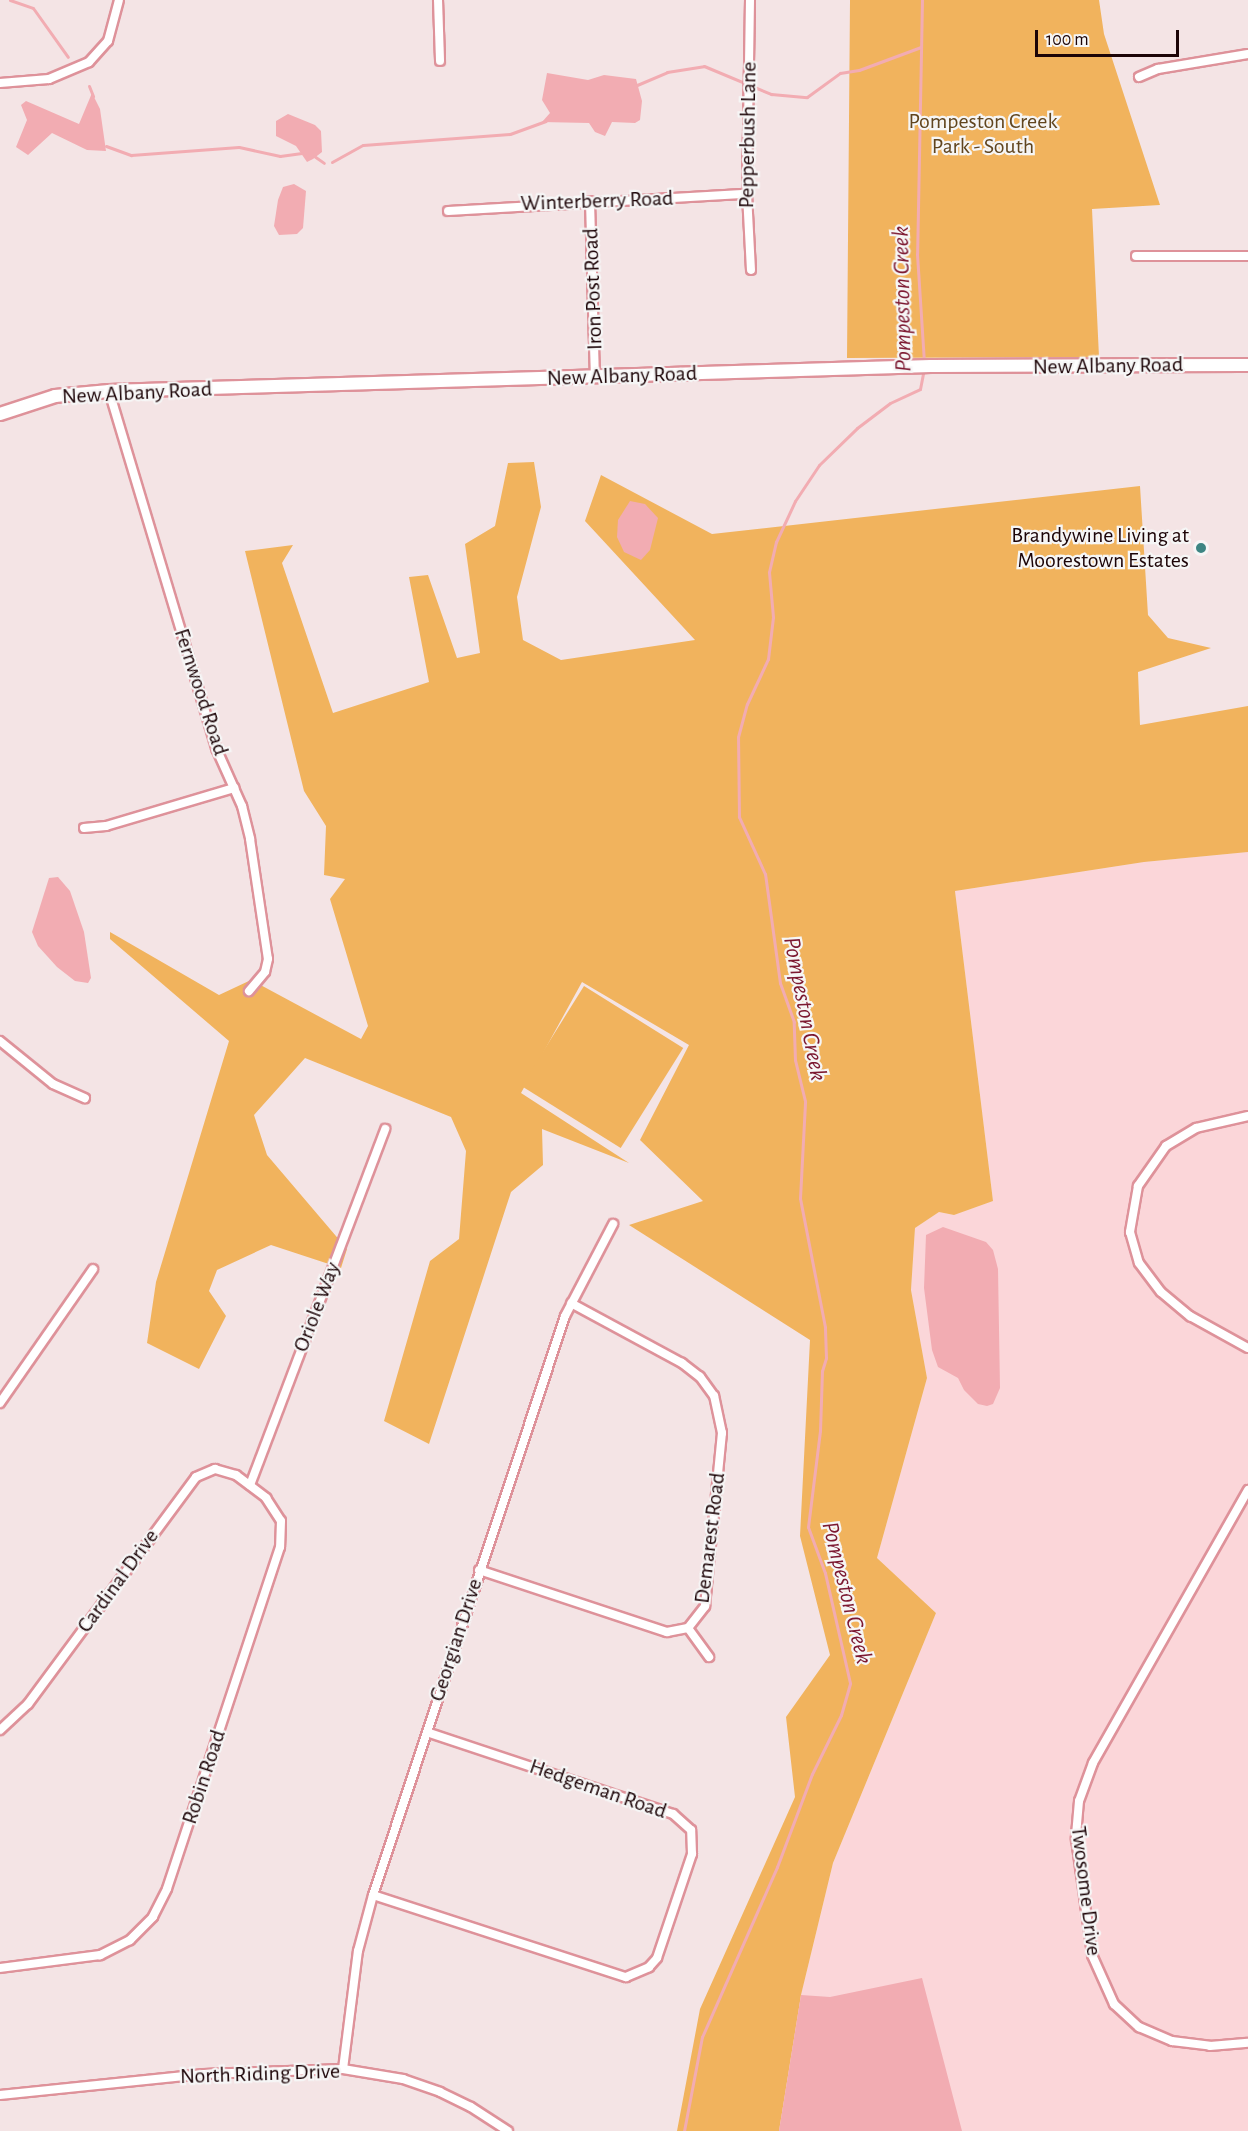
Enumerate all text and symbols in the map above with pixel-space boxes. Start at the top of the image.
scale bar [1038,18,1182,56]
text: 100 m [1046,31,1089,49]
street label: Pepperbush Lane [734,61,762,209]
park label: Pompeston Creek Park - South [909,108,1057,160]
street label: Winterberry Road [520,185,674,217]
water label: Pompeston Creek [887,226,919,372]
street label: Iron Post Road [578,227,608,351]
street label: New Albany Road [1033,351,1183,381]
street label: New Albany Road [546,360,698,392]
street label: New Albany Road [61,376,213,410]
place label: Brandywine Living at Moorestown Estates [1011,522,1189,574]
marker: Brandywine Living at Moorestown Estates [1194,541,1208,555]
street label: Fernwood Road [168,625,234,759]
water label: Pompeston Creek [776,935,832,1083]
street label: Oriole Way [288,1258,346,1356]
street label: Demarest Road [689,1471,731,1605]
water label: Pompeston Creek [814,1519,878,1667]
street label: Cardinal Drive [72,1524,164,1638]
street label: Georgian Drive [424,1575,488,1705]
street label: Robin Road [176,1727,232,1827]
street label: Hedgeman Road [526,1753,670,1825]
street label: Twosome Drive [1065,1825,1107,1957]
street label: North Riding Drive [180,2058,340,2090]

